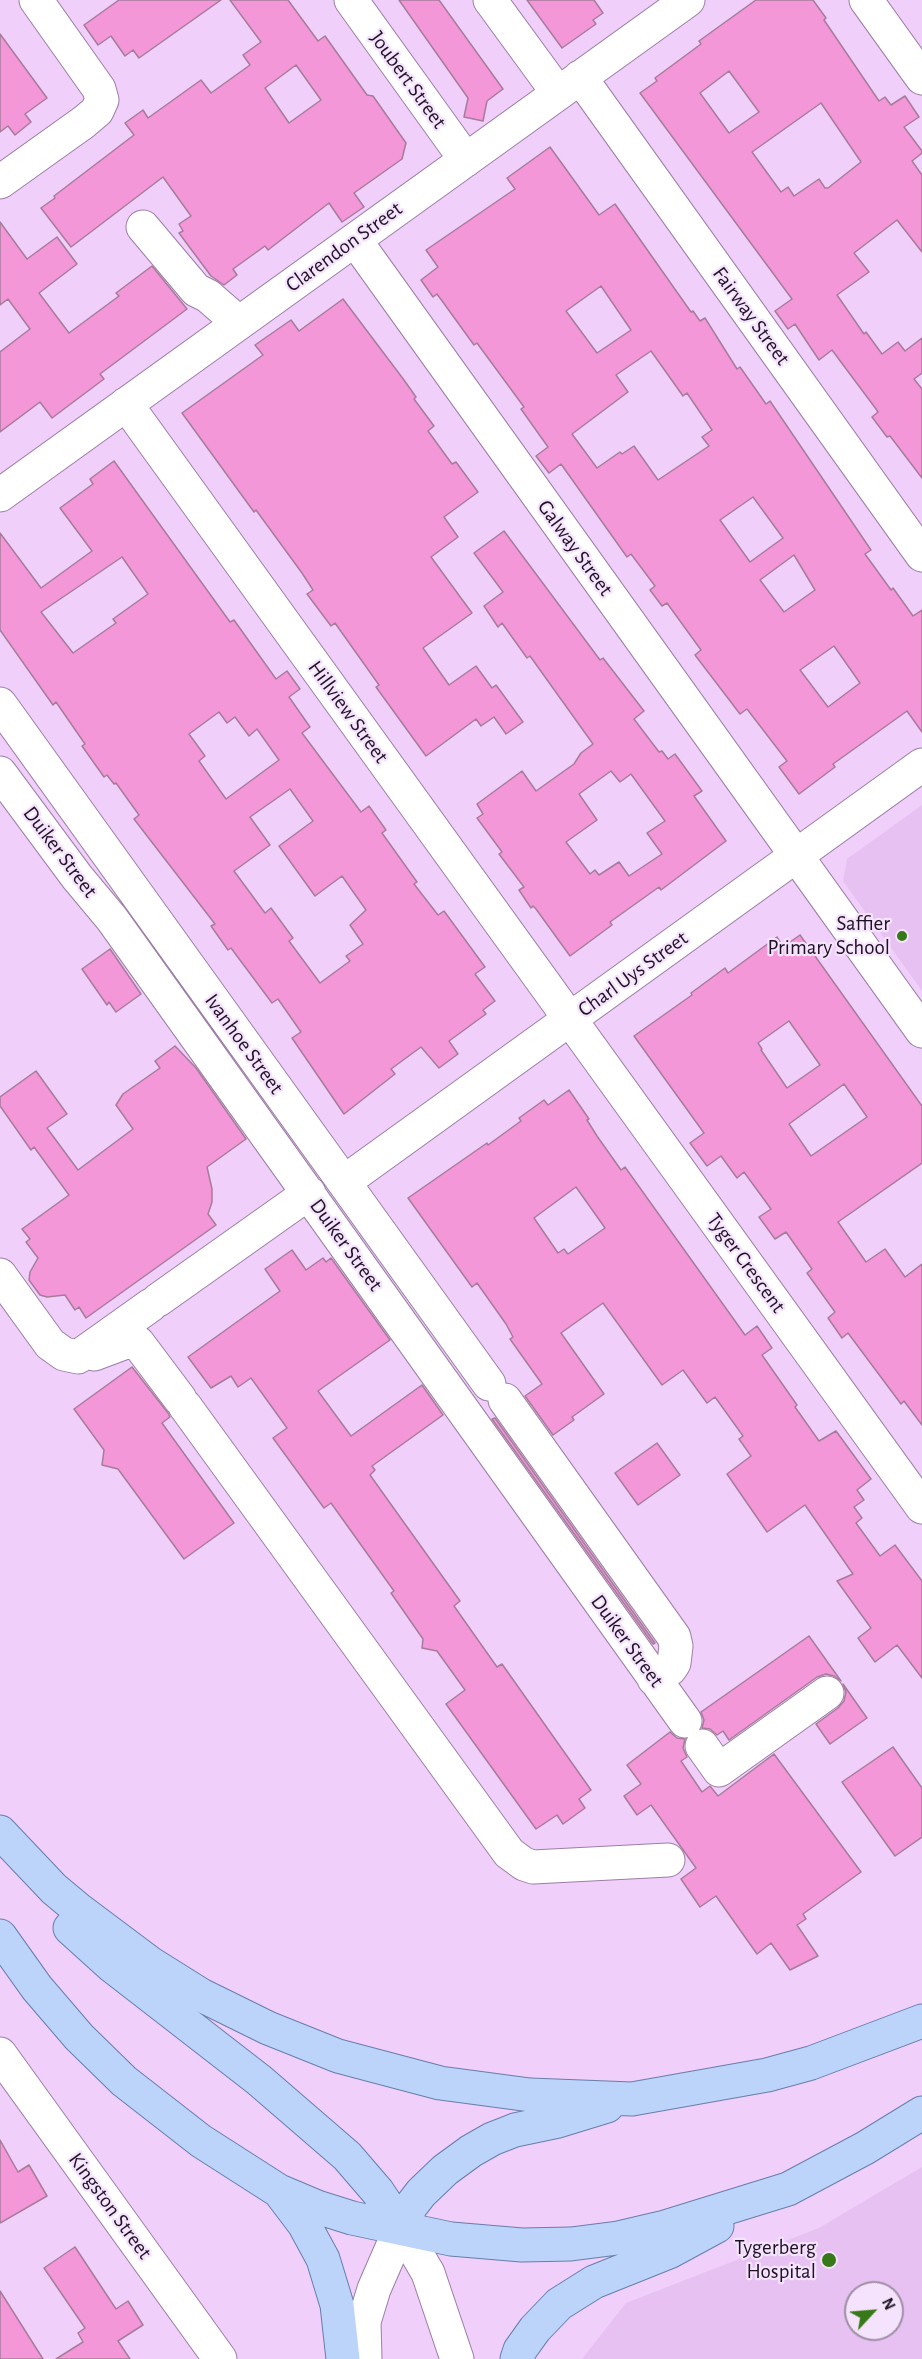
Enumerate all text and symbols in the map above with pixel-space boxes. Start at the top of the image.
street label: Joubert Street [364,26,452,134]
street label: Clarendon Street [281,196,407,298]
street label: Fairway Street [707,262,795,370]
street label: Galway Street [532,495,618,601]
street label: Hillview Street [302,656,394,768]
street label: Duiker Street [17,801,103,903]
place label: Saffier Primary School [767,911,890,961]
street label: Charl Uys Street [573,926,693,1022]
marker: Saffier Primary School [895,929,909,943]
street label: Ivanhoe Street [199,989,289,1099]
street label: Duiker Street [304,1194,388,1296]
street label: Tyger Crescent [701,1208,791,1318]
street label: Duiker Street [585,1590,669,1692]
street label: Kingston Street [63,2148,157,2264]
place label: Tygerberg Hospital [734,2235,816,2285]
marker: Tygerberg Hospital [820,2251,838,2269]
north arrow [844,2281,904,2341]
text: N [879,2295,898,2312]

